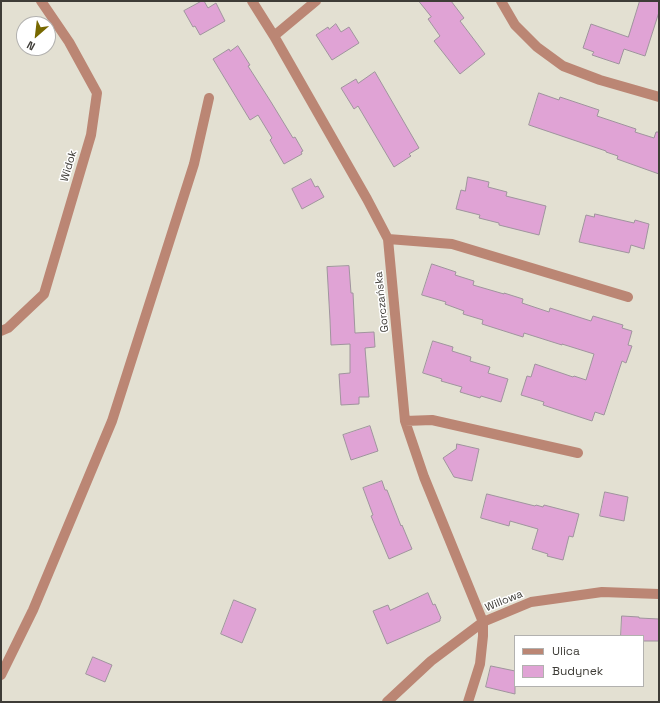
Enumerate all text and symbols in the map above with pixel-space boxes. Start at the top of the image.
north arrow [16,16,56,56]
text: N [24,38,37,54]
street label: Widok [58,149,80,183]
street label: Gorczańska [372,271,392,333]
street label: Willowa [483,587,525,615]
legend [514,635,644,687]
text: Ulica [552,643,580,659]
text: Budynek [552,663,603,679]

